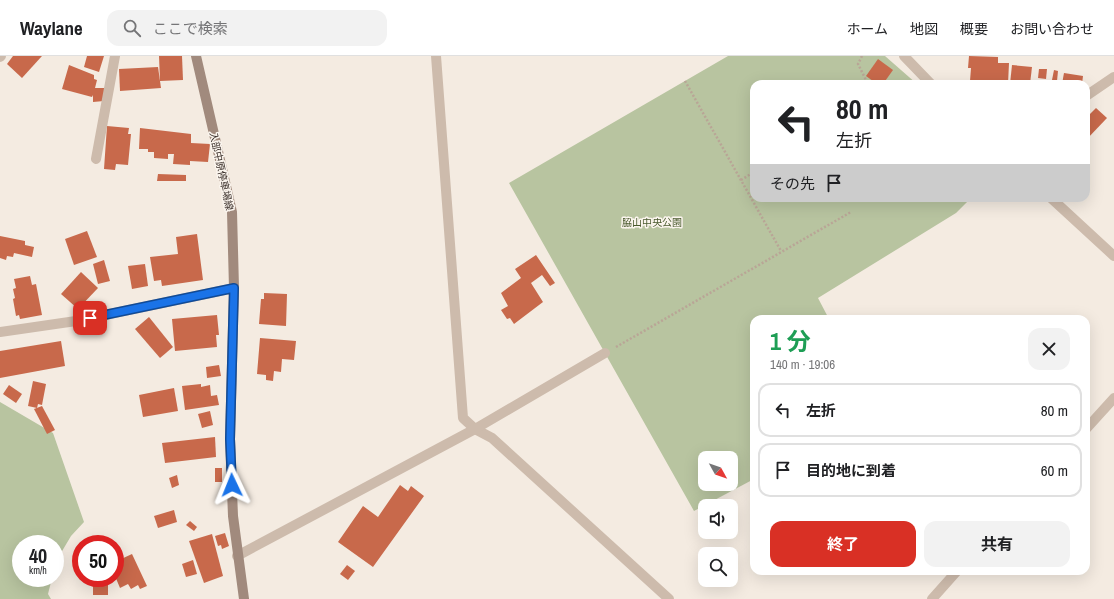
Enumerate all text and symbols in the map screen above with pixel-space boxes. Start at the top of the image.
search box [107,10,387,46]
text: Waylane [20,15,83,41]
icon: search [121,17,143,39]
text: ここで検索 [153,18,228,39]
text: ホーム [846,20,888,38]
text: 地図 [910,20,938,38]
text: 概要 [960,20,988,38]
text: お問い合わせ [1010,20,1094,38]
text: 80 m [836,90,888,128]
icon: left [770,96,822,148]
text: 左折 [836,128,872,153]
street label: 入部中原停車場線 [207,131,236,212]
icon: arrive [823,172,845,194]
text: その先 [770,173,815,194]
park label: 脇山中央公園 [622,216,682,229]
pin [73,301,107,335]
icon: arrive [79,307,101,329]
text: 1 分 [770,325,810,357]
button: close [1028,328,1070,370]
text: 140 m · 19:06 [770,356,835,373]
icon: left [772,399,794,421]
text: 左折 [806,400,836,421]
text: 80 m [1041,400,1068,421]
north arrow [698,451,738,491]
map controls [698,451,738,587]
icon: arrive [772,459,794,481]
text: 目的地に到着 [806,460,896,481]
text: 60 m [1041,460,1068,481]
position arrow [211,464,253,506]
button: sound [698,499,738,539]
button: 終了 [770,521,916,567]
button: 共有 [924,521,1070,567]
speed limit sign: 50 [72,535,124,587]
text: 40 [29,542,47,569]
button: search [698,547,738,587]
text: km/h [29,564,47,577]

